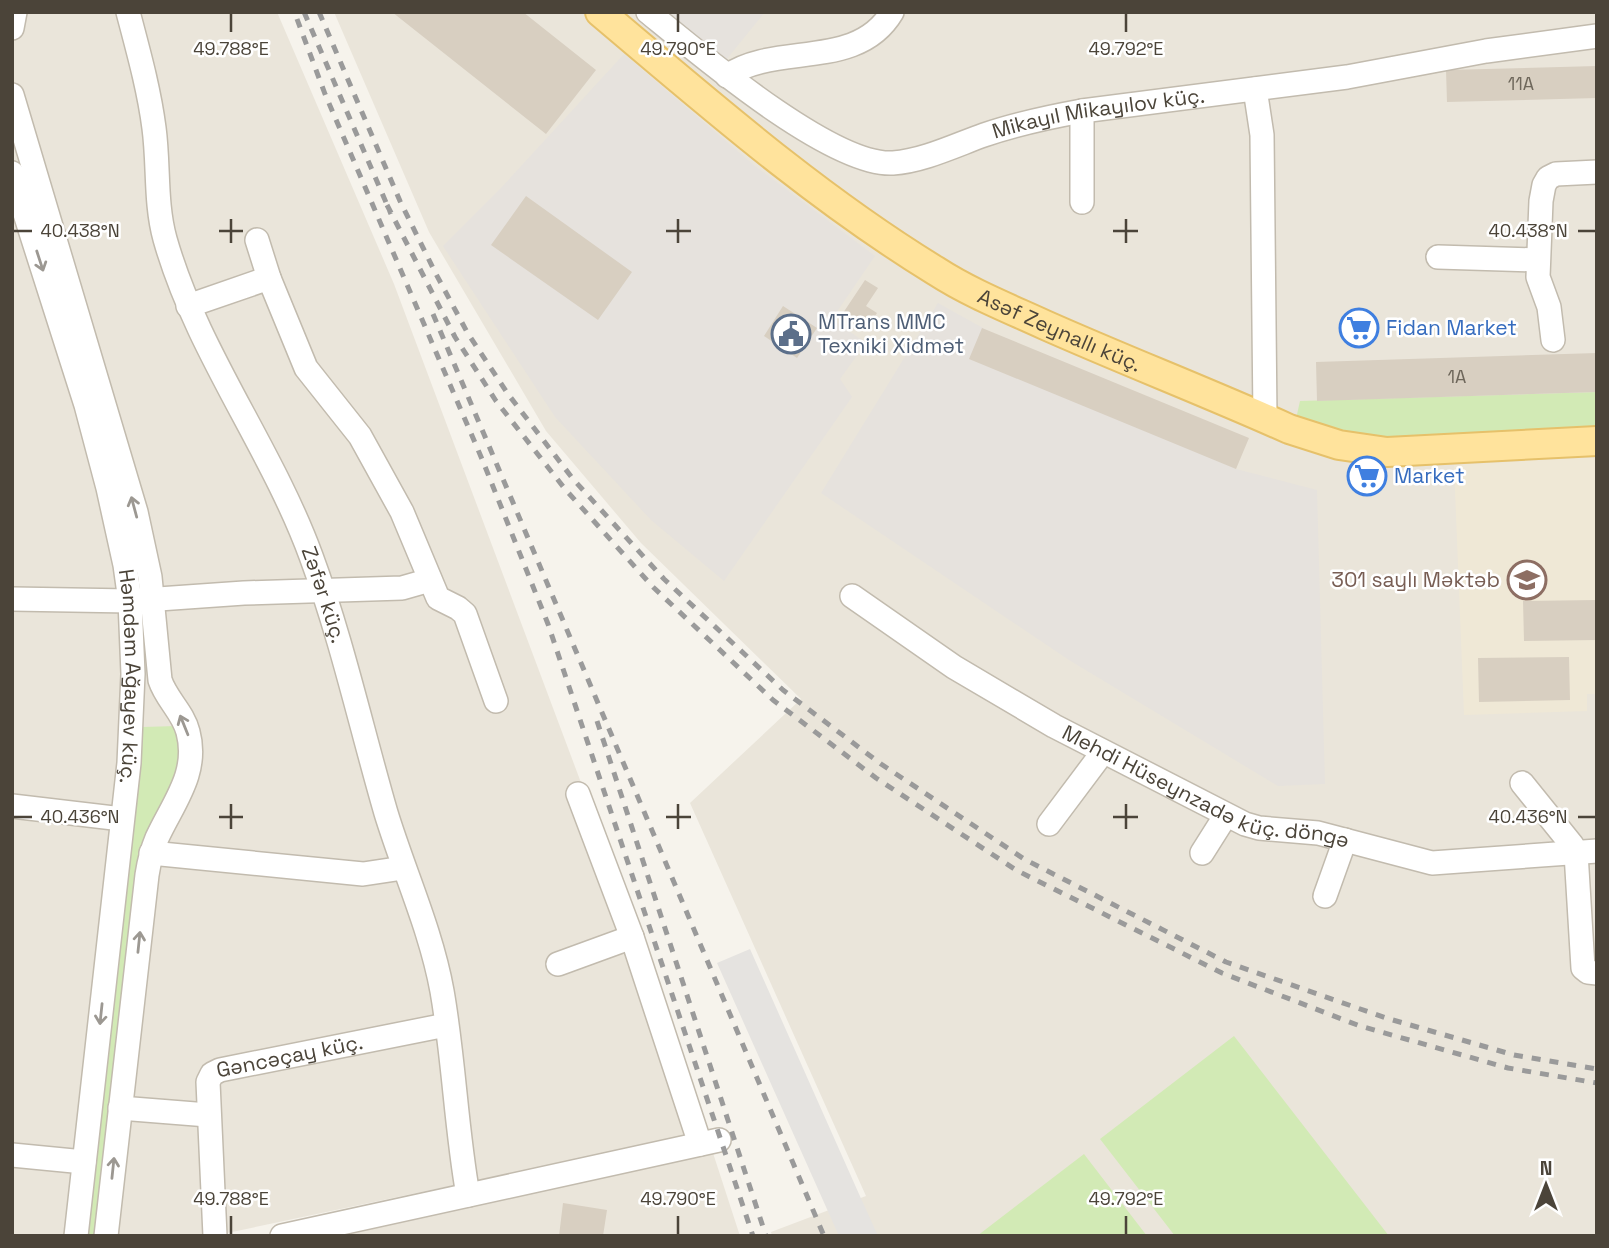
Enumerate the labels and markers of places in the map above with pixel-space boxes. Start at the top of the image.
supermarket icon: Fidan Market [1338,307,1380,349]
place label: MTrans MMC Texniki Xidmət [818,308,964,359]
public building icon: MTrans MMC Texniki Xidmət [770,313,812,355]
place label: Fidan Market [1386,314,1517,341]
supermarket icon: Market [1346,455,1388,497]
place label: Market [1394,462,1465,489]
school or university icon: 301 saylı Məktəb [1506,559,1548,601]
place label: 301 saylı Məktəb [1331,566,1500,593]

